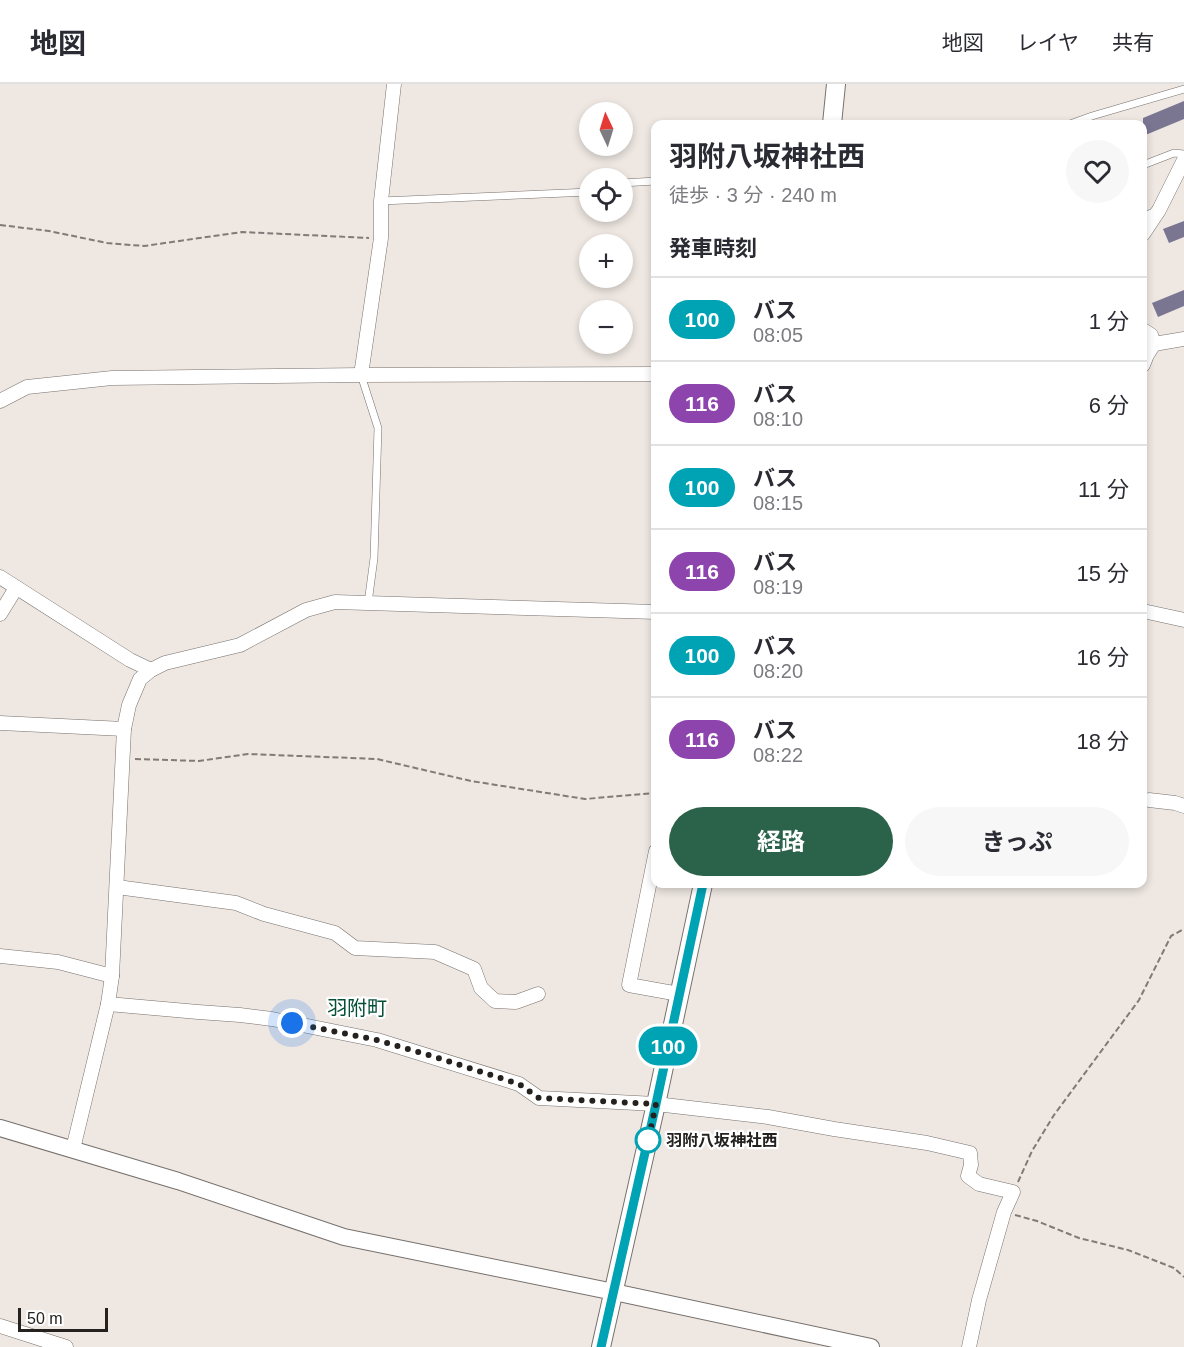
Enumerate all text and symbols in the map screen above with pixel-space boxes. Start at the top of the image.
text: 地図 [30,28,86,59]
text: 地図 [942,31,984,54]
text: レイヤ [1017,31,1079,54]
text: 共有 [1112,31,1154,54]
north arrow [579,102,633,156]
map controls [579,102,633,354]
button: heart [1066,140,1129,203]
text: 羽附八坂神社西 [669,141,865,172]
button: locate [579,168,633,222]
text: 徒歩 · 3 分 · 240 m [669,184,837,206]
button: + [579,234,633,288]
text: 発車時刻 [669,236,757,261]
text: バス [753,298,797,323]
button: − [579,300,633,354]
text: 100 [684,308,720,331]
text: 1 分 [1089,309,1129,334]
text: 08:05 [753,324,803,346]
text: バス [753,382,797,407]
text: 116 [685,392,719,415]
text: 6 分 [1089,393,1129,418]
text: 08:10 [753,408,803,430]
text: バス [753,466,797,491]
text: 100 [684,476,720,499]
text: 11 分 [1078,477,1129,502]
text: 08:15 [753,492,803,514]
text: バス [753,550,797,575]
text: 116 [685,560,719,583]
text: 15 分 [1076,561,1129,586]
text: 08:19 [753,576,803,598]
text: バス [753,634,797,659]
text: 100 [684,644,720,667]
text: 16 分 [1076,645,1129,670]
text: 08:20 [753,660,803,682]
text: バス [753,718,797,743]
text: 116 [685,728,719,751]
text: 18 分 [1076,729,1129,754]
text: 08:22 [753,744,803,766]
button: 経路 [669,807,893,876]
button: きっぷ [905,807,1129,876]
district label: 羽附町 [327,997,387,1019]
your location [277,1008,307,1038]
line badge: 100 [634,1026,702,1066]
text: 100 [650,1035,686,1058]
marker: 羽附八坂神社西 [635,1127,661,1153]
place label: 羽附八坂神社西 [666,1131,778,1149]
scale bar [18,1305,108,1332]
text: 50 m [27,1310,63,1327]

